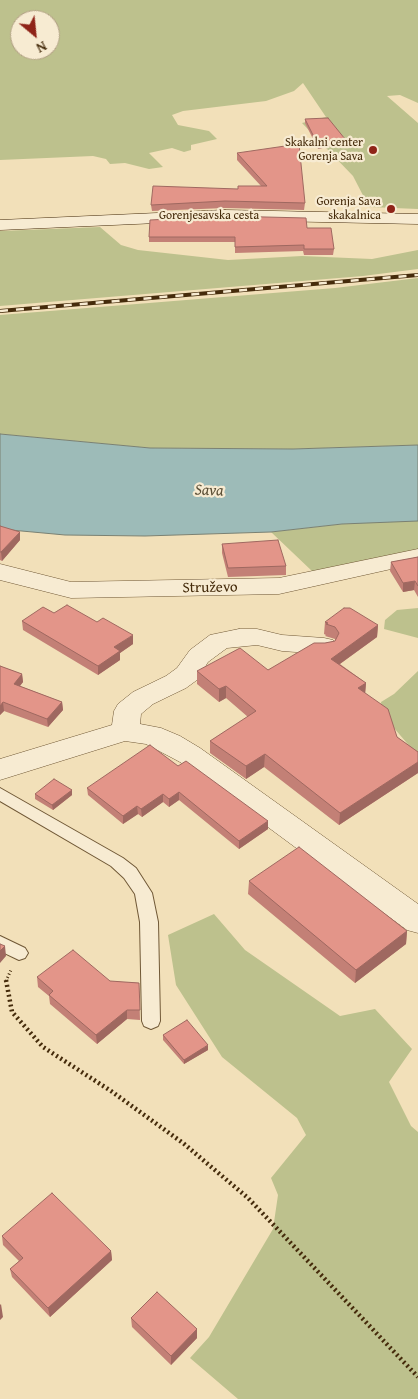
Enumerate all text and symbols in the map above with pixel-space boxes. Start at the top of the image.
north arrow [10,10,60,60]
text: N [33,36,50,58]
place label: Skakalni center Gorenja Sava [285,136,363,164]
marker: Skakalni center Gorenja Sava [367,144,379,156]
place label: Gorenja Sava skakalnica [316,195,381,223]
marker: Gorenja Sava skakalnica [385,203,397,215]
street label: Gorenjesavska cesta [159,209,259,223]
water label: Sava [194,481,224,501]
street label: Struževo [182,579,238,597]

